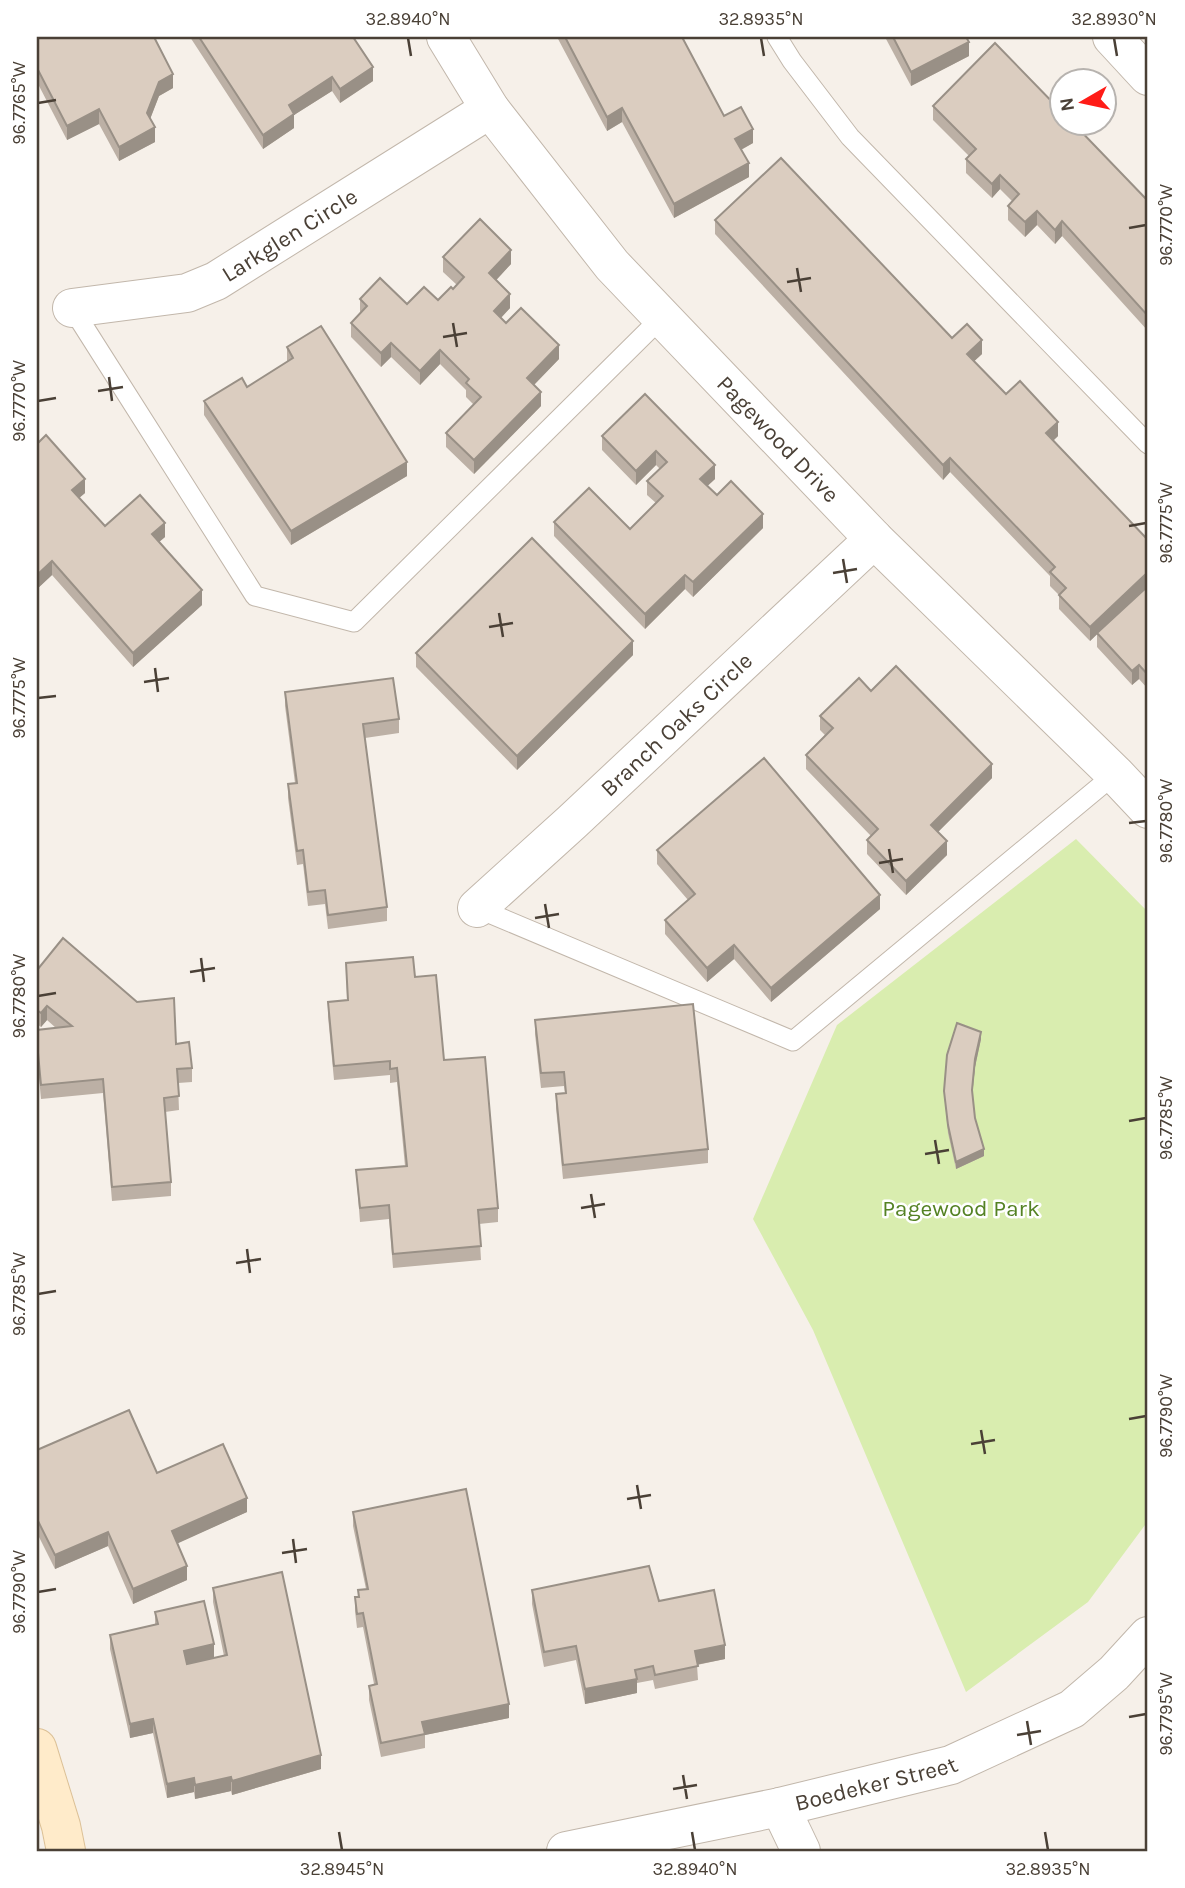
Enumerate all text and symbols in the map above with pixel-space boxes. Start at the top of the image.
text: 32.8940°N [366,8,450,30]
text: 32.8935°N [718,8,804,30]
text: 32.8930°N [1071,8,1157,30]
text: 96.7765°W [8,61,30,145]
north arrow [1048,66,1118,136]
text: N [1055,96,1079,113]
street label: Larkglen Circle [217,182,362,288]
text: 96.7770°W [1155,184,1177,266]
text: 96.7770°W [8,360,30,442]
street label: Pagewood Drive [712,370,845,508]
text: 96.7775°W [1155,482,1177,564]
street label: Branch Oaks Circle [595,647,758,802]
text: 96.7775°W [8,657,30,739]
text: 96.7780°W [1155,779,1177,863]
text: 96.7780°W [8,954,30,1038]
text: 96.7785°W [1155,1076,1177,1160]
park label: Pagewood Park [882,1195,1040,1222]
text: 96.7785°W [8,1252,30,1336]
text: 96.7790°W [1155,1374,1177,1458]
text: 96.7790°W [8,1550,30,1634]
text: 96.7795°W [1155,1672,1177,1756]
street label: Boedeker Street [792,1750,962,1816]
text: 32.8945°N [300,1858,384,1880]
text: 32.8940°N [653,1858,737,1880]
text: 32.8935°N [1005,1858,1091,1880]

